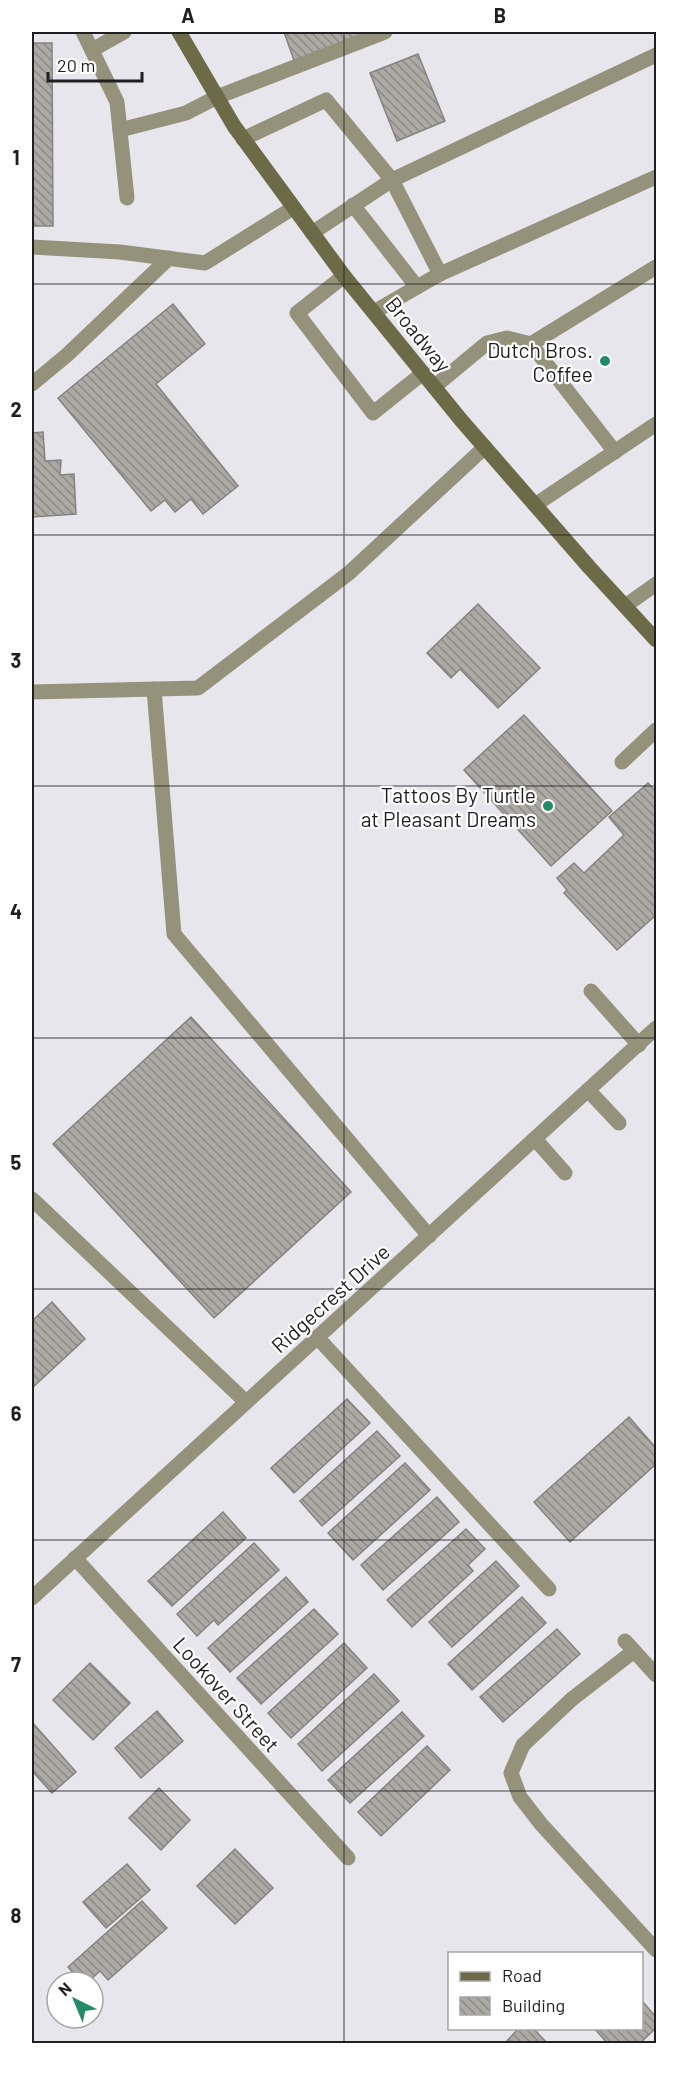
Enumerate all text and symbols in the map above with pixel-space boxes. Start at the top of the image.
text: A [181,3,195,27]
text: B [494,3,506,27]
scale bar [48,45,142,83]
text: 20 m [57,54,95,76]
text: 1 [12,145,20,169]
street label: Broadway [381,291,457,377]
place label: Dutch Bros. Coffee [487,337,593,386]
marker: Dutch Bros. Coffee [598,354,612,368]
text: 2 [10,397,22,421]
text: 3 [11,648,21,672]
place label: Tattoos By Turtle at Pleasant Dreams [361,782,536,831]
marker: Tattoos By Turtle at Pleasant Dreams [541,799,555,813]
text: 4 [10,899,22,923]
text: 5 [11,1150,22,1174]
street label: Ridgecrest Drive [266,1238,394,1358]
text: 6 [11,1401,22,1425]
street label: Lookover Street [169,1631,285,1757]
text: 7 [11,1652,21,1676]
text: 8 [11,1903,22,1927]
legend [448,1952,643,2030]
text: Road [502,1964,542,1986]
north arrow [45,1970,105,2030]
text: N [54,1978,75,1999]
text: Building [502,1994,565,2016]

